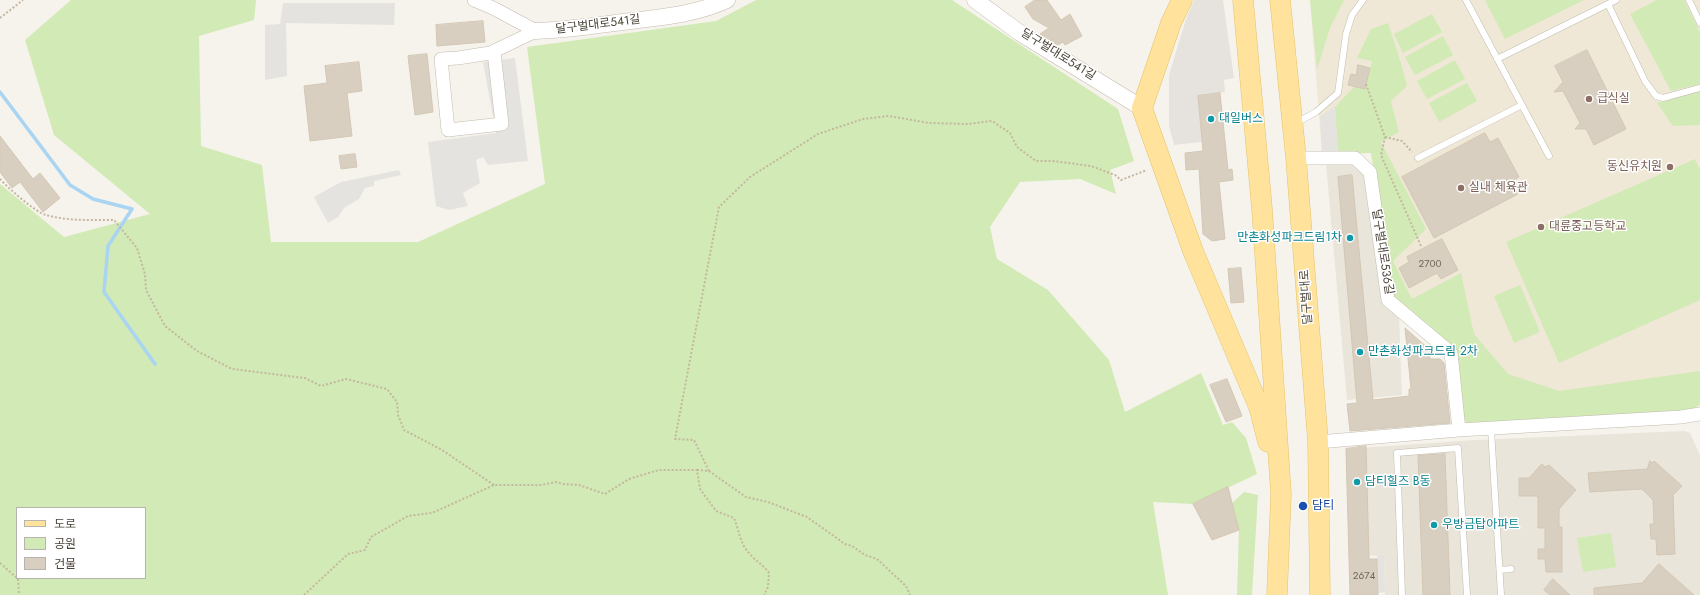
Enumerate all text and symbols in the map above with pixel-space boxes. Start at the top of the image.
street label: 달구벌대로541길 [555,13,641,37]
street label: 달구벌대로541길 [1018,26,1098,84]
place label: 급식실 [1597,92,1630,106]
marker: 급식실 [1584,94,1594,104]
place label: 대일버스 [1219,112,1263,126]
marker: 대일버스 [1206,114,1216,124]
place label: 동신유치원 [1607,160,1662,174]
marker: 동신유치원 [1665,162,1675,172]
place label: 실내 체육관 [1469,181,1528,195]
marker: 실내 체육관 [1456,183,1466,193]
street label: 달구벌대로536길 [1368,208,1396,296]
place label: 대륜중고등학교 [1549,220,1626,234]
marker: 대륜중고등학교 [1536,222,1546,232]
place label: 만촌화성파크드림1차 [1237,231,1342,245]
marker: 만촌화성파크드림1차 [1345,233,1355,243]
house number: 2700 [1419,259,1441,271]
street label: 달구벌대로 [1298,269,1316,325]
place label: 만촌화성파크드림 2차 [1368,345,1478,359]
marker: 만촌화성파크드림 2차 [1355,347,1365,357]
place label: 담티힐즈 B동 [1365,475,1430,489]
marker: 담티힐즈 B동 [1352,477,1362,487]
place label: 담티 [1312,499,1334,513]
marker: 담티 [1297,500,1309,512]
legend [16,507,146,579]
text: 도로 [54,515,76,533]
place label: 우방금탑아파트 [1442,518,1519,532]
marker: 우방금탑아파트 [1429,520,1439,530]
text: 공원 [54,535,76,553]
text: 건물 [54,555,76,573]
house number: 2674 [1353,571,1375,583]

